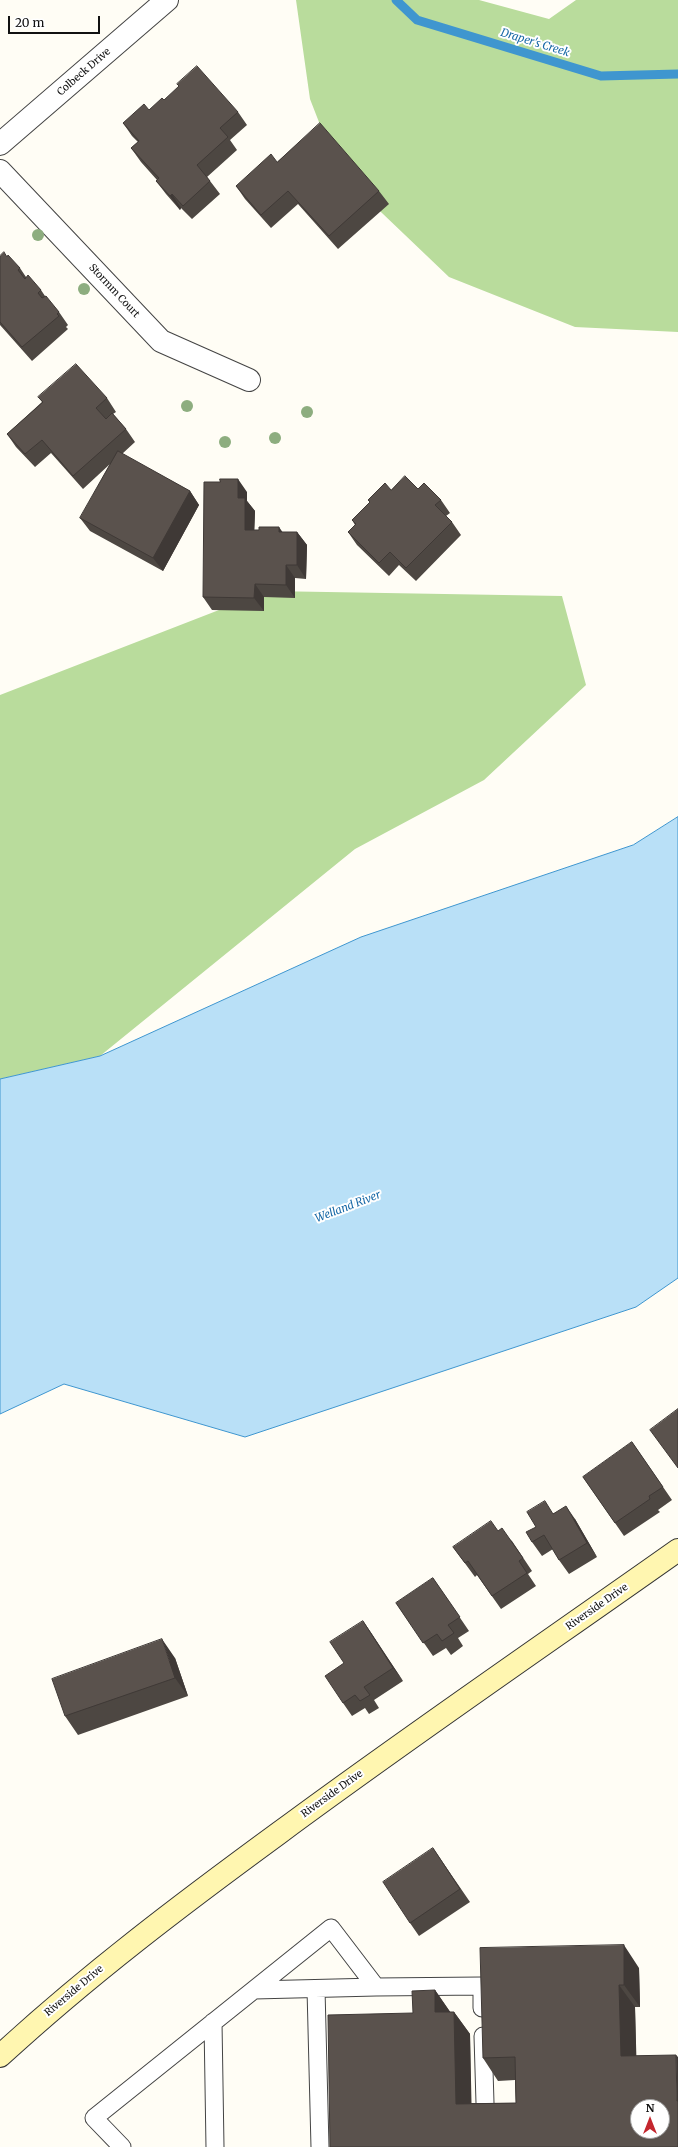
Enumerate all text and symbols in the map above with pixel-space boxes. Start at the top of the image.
scale bar [10,8,102,34]
text: 20 m [15,15,44,30]
water label: Draper's Creek [499,26,571,60]
street label: Colbeck Drive [55,46,113,98]
street label: Stormm Court [86,262,142,320]
water label: Welland River [313,1188,383,1226]
street label: Riverside Drive [564,1581,630,1633]
street label: Riverside Drive [299,1768,365,1820]
street label: Riverside Drive [42,1963,106,2019]
north arrow [630,2099,670,2139]
text: N [646,2101,654,2115]

